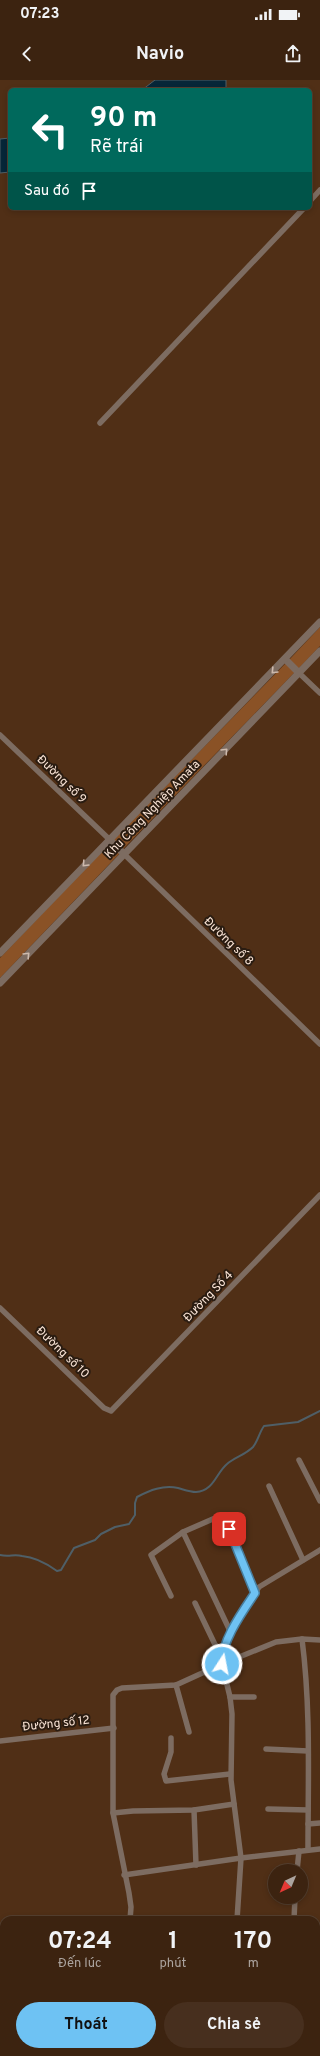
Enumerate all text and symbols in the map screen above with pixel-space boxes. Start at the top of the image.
text: 07:23 [20,5,59,24]
icon: back [16,43,38,65]
text: Navio [136,43,184,66]
icon: share [282,43,304,65]
text: 90 m [90,101,157,137]
icon: left [24,104,76,156]
text: Rẽ trái [90,136,143,159]
icon: arrive [78,180,100,202]
text: Sau đó [24,182,70,201]
one-way arrow [271,666,278,674]
one-way arrow [220,748,227,756]
street label: Đường số 9 [33,752,90,807]
street label: Khu Công Nghiệp Amata [101,757,204,862]
one-way arrow [82,859,90,867]
street label: Đường số 8 [200,914,257,969]
one-way arrow [22,952,30,960]
street label: Đường Số 4 [180,1268,237,1326]
street label: Đường số 10 [32,1323,92,1382]
pin [212,1512,246,1546]
icon: arrive [218,1518,240,1540]
position arrow [201,1643,243,1685]
street label: Đường số 12 [22,1712,91,1735]
north arrow [268,1864,308,1904]
map controls [268,1864,308,1904]
text: 07:24 [48,1927,112,1957]
text: 1 [168,1927,178,1957]
text: 170 [234,1927,272,1957]
text: Đến lúc [58,1956,102,1972]
text: phút [160,1956,186,1972]
text: m [248,1956,259,1972]
button: Thoát [16,2002,156,2048]
button: Chia sẻ [164,2002,304,2048]

